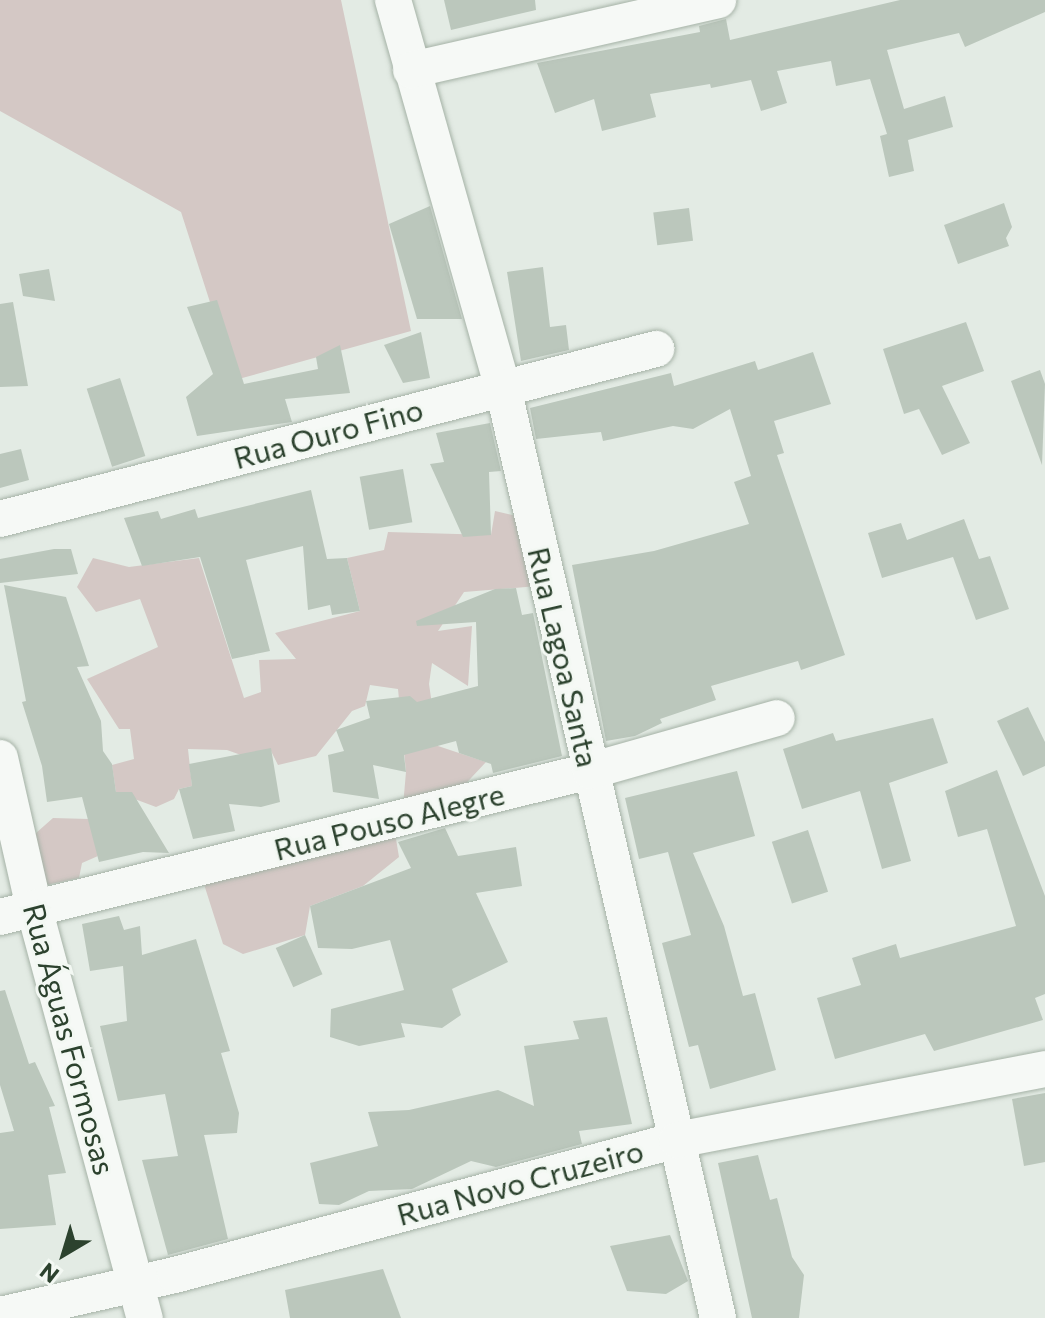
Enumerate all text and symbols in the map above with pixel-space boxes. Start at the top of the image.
street label: Rua Ouro Fino [229,390,427,476]
street label: Rua Lagoa Santa [521,543,607,771]
street label: Rua Pouso Alegre [270,775,508,867]
street label: Rua Águas Formosas [16,899,124,1179]
street label: Rua Novo Cruzeiro [393,1132,647,1232]
north arrow [24,1214,104,1294]
text: N [34,1258,64,1289]

